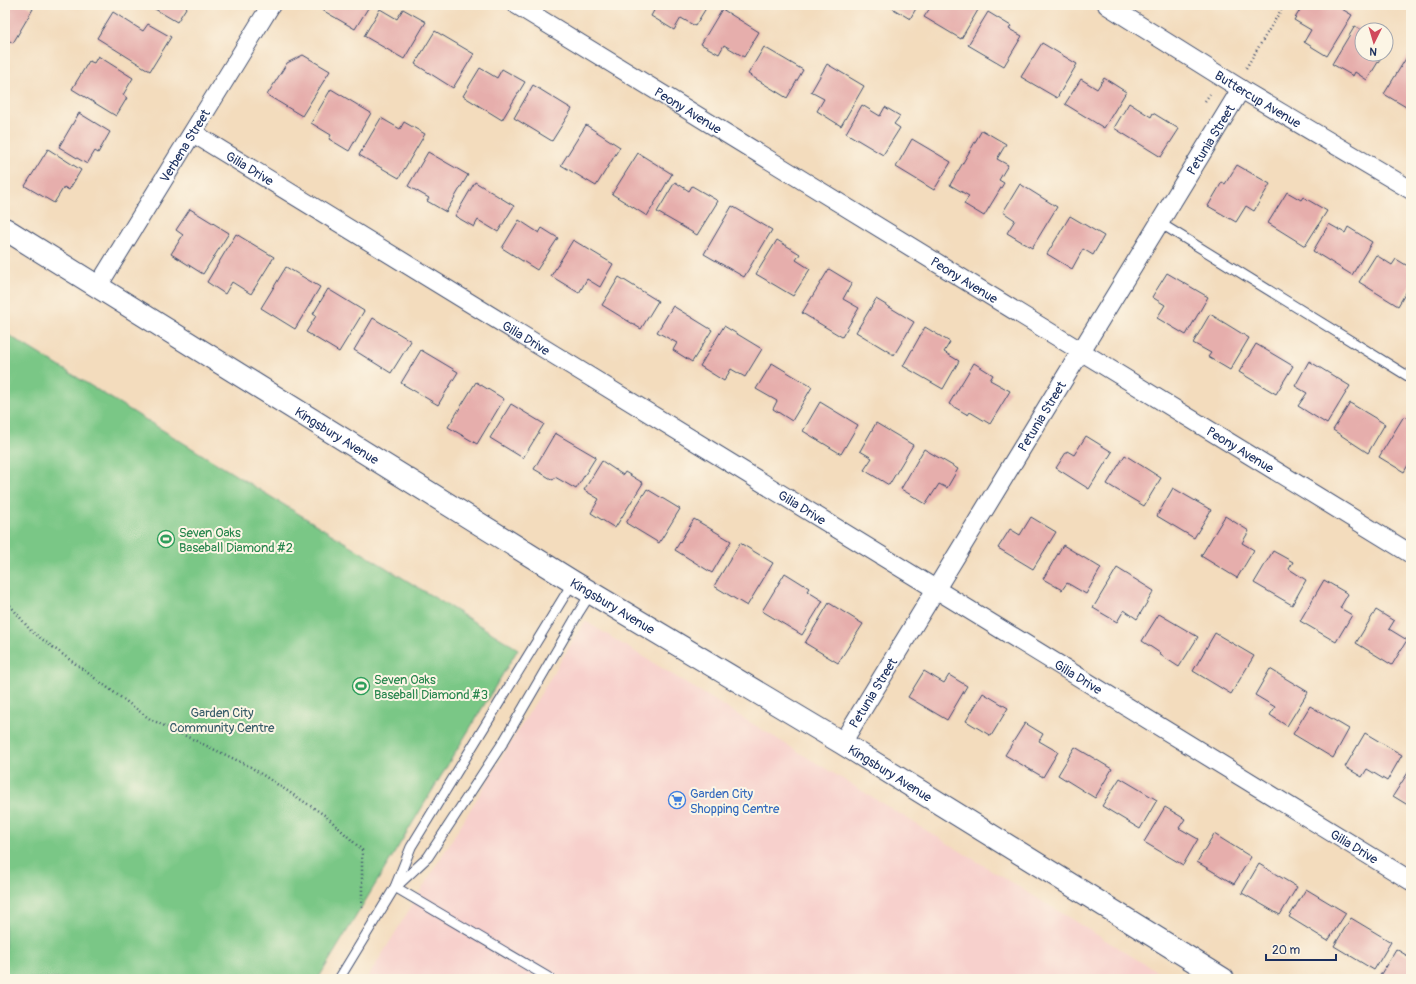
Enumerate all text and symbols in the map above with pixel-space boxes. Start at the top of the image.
north arrow [1354,22,1394,62]
text: N [1368,45,1377,58]
street label: Buttercup Avenue [1212,68,1304,132]
street label: Peony Avenue [651,84,725,138]
street label: Petunia Street [1184,101,1239,178]
street label: Verbena Street [157,106,214,186]
street label: Gilia Drive [223,148,277,190]
street label: Peony Avenue [927,254,1001,308]
street label: Gilia Drive [499,318,553,359]
street label: Petunia Street [1015,378,1070,455]
street label: Kingsbury Avenue [292,404,382,469]
street label: Peony Avenue [1203,423,1277,477]
street label: Gilia Drive [775,487,829,529]
place label: Seven Oaks Baseball Diamond #2 [179,525,293,556]
sports icon: Seven Oaks Baseball Diamond #2 [156,529,176,549]
street label: Kingsbury Avenue [567,575,658,638]
street label: Petunia Street [846,655,901,731]
street label: Gilia Drive [1051,657,1105,699]
place label: Seven Oaks Baseball Diamond #3 [374,672,488,703]
sports icon: Seven Oaks Baseball Diamond #3 [351,676,371,696]
park label: Garden City Community Centre [170,705,275,736]
street label: Kingsbury Avenue [845,742,935,806]
place label: Garden City Shopping Centre [690,786,780,817]
supermarket icon: Garden City Shopping Centre [667,790,687,810]
street label: Gilia Drive [1327,826,1381,868]
scale bar [1266,936,1336,962]
text: 20 m [1272,943,1301,958]

